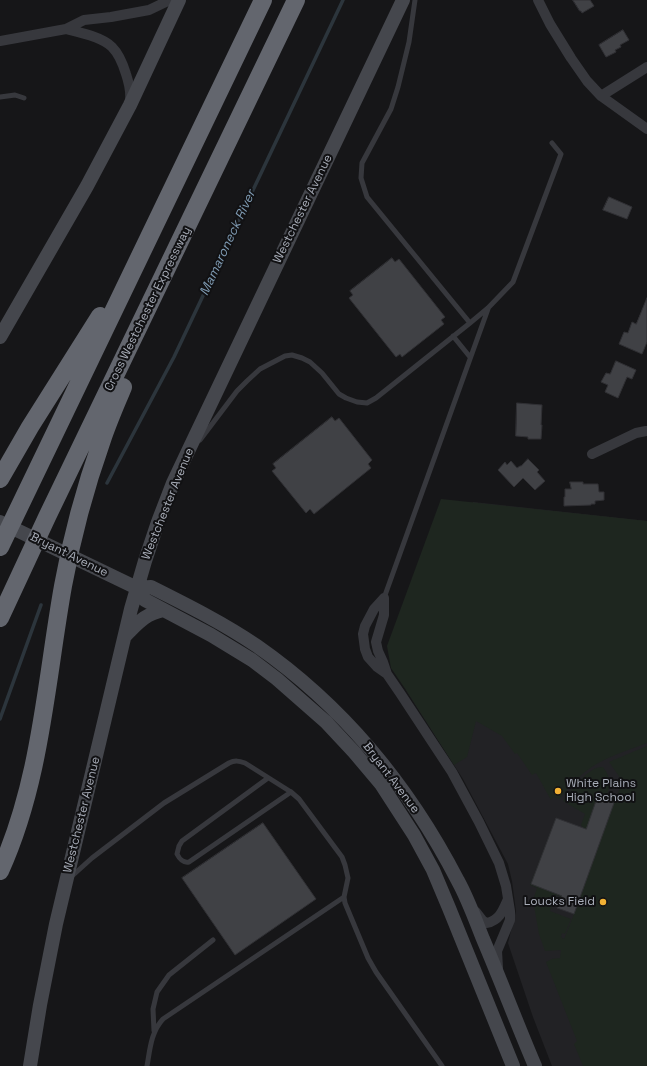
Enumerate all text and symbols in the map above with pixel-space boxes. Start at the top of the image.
street label: Westchester Avenue [270,152,336,266]
water label: Mamaroneck River [197,188,259,298]
street label: Cross Westchester Expressway [102,224,194,394]
street label: Westchester Avenue [139,446,197,562]
street label: Bryant Avenue [28,530,110,580]
street label: Bryant Avenue [360,740,422,816]
street label: Westchester Avenue [61,755,103,875]
place label: White Plains High School [566,777,636,805]
marker: White Plains High School [553,786,563,796]
place label: Loucks Field [524,895,595,909]
marker: Loucks Field [598,897,608,907]

